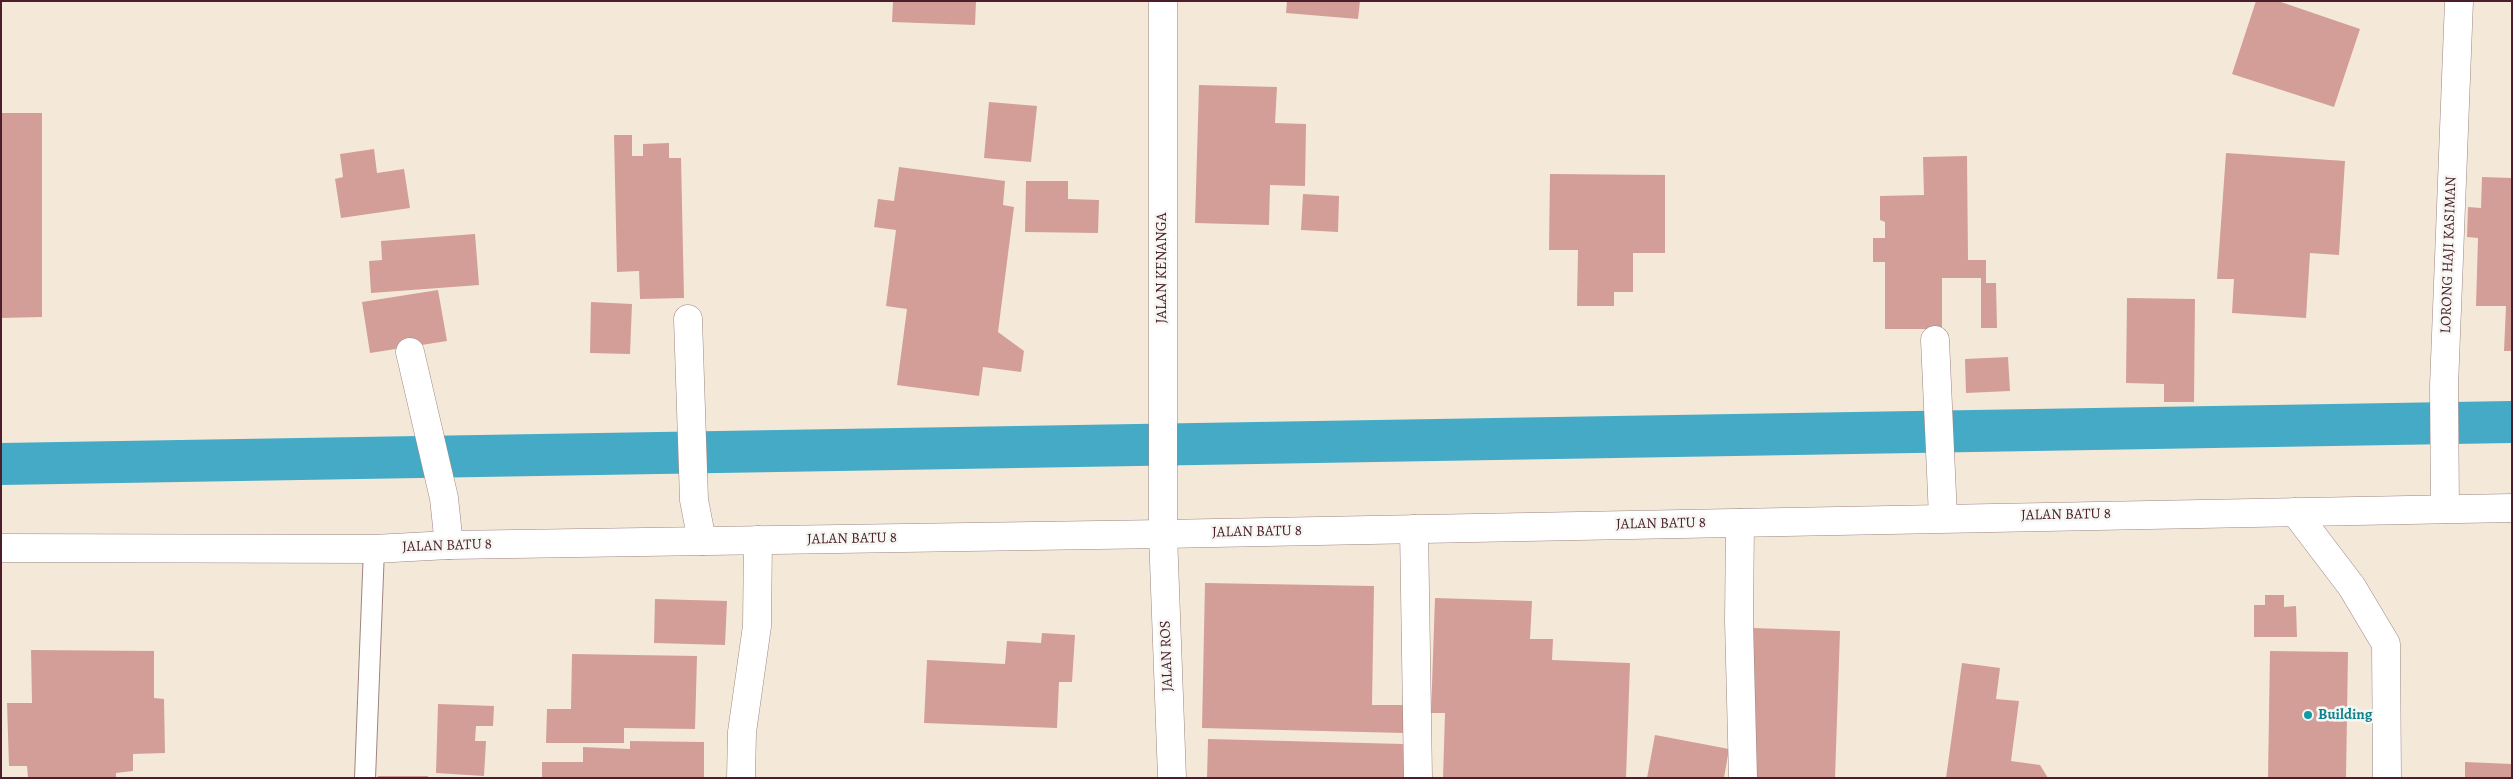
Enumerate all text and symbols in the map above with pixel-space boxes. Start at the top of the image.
street label: LORONG HAJI KASIMAN [2437,176,2461,334]
street label: JALAN KENANGA [1153,212,1171,324]
street label: JALAN BATU 8 [2021,505,2111,525]
street label: JALAN BATU 8 [1616,514,1706,534]
street label: JALAN BATU 8 [1212,522,1302,542]
street label: JALAN BATU 8 [807,529,897,549]
street label: JALAN BATU 8 [402,535,492,557]
street label: JALAN ROS [1157,620,1177,692]
place label: Building [2318,706,2372,724]
marker: Building [2302,709,2314,721]

